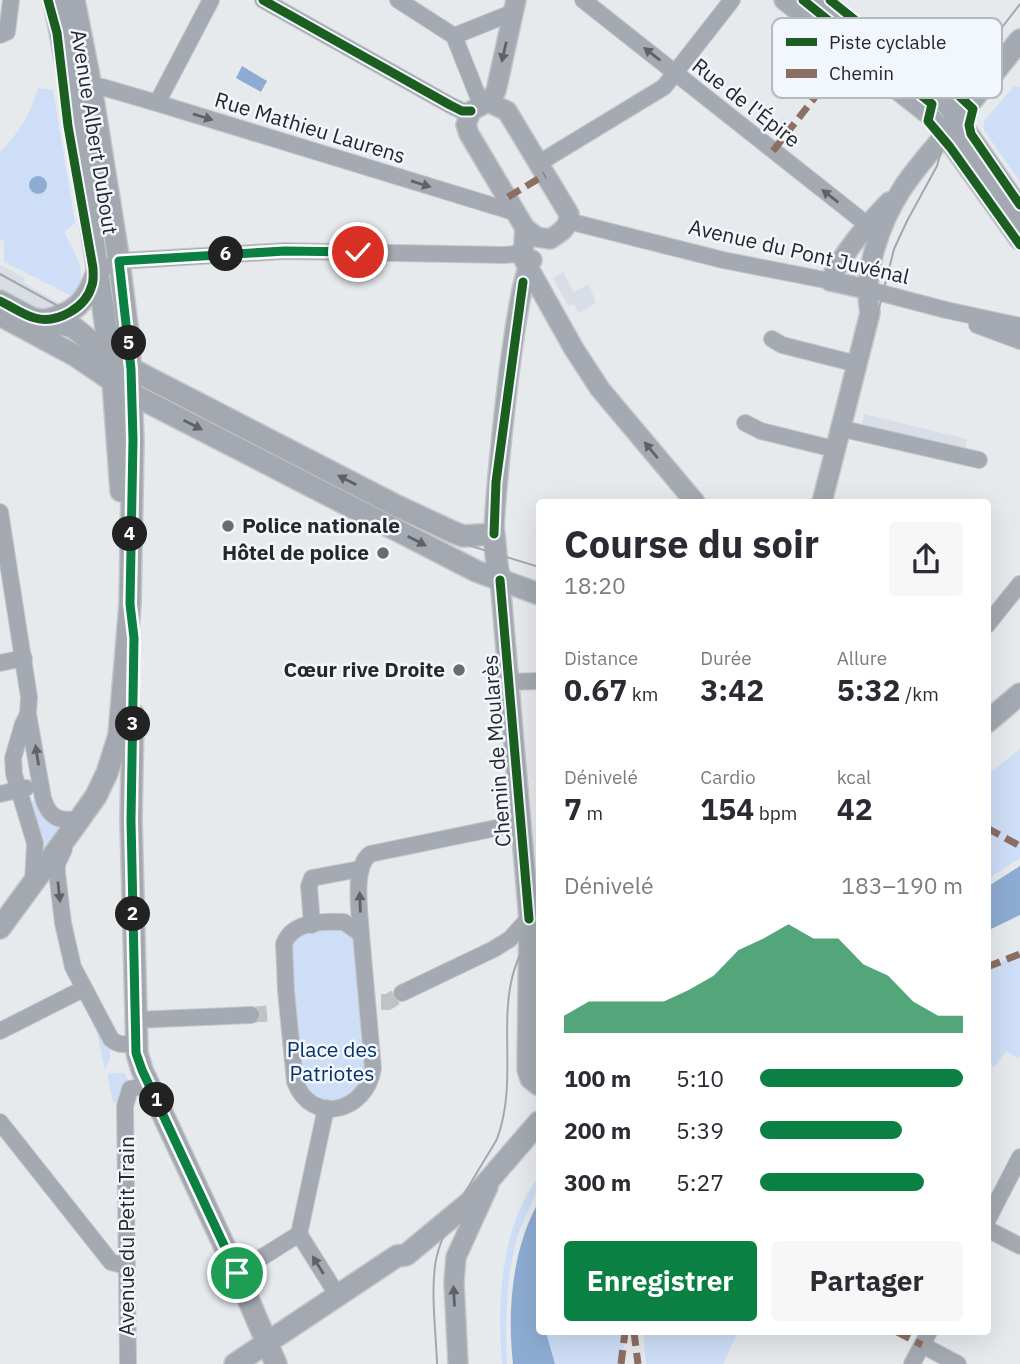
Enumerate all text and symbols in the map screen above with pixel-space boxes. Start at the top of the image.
legend [772,18,1002,98]
street label: Avenue Albert Dubout [65,27,125,236]
text: Piste cyclable [829,30,946,54]
one-way arrow [499,41,510,63]
one-way arrow [643,47,661,62]
street label: Rue de l'Épire [687,51,807,153]
text: Chemin [829,61,894,85]
street label: Rue Mathieu Laurens [212,85,409,169]
one-way arrow [193,112,214,123]
one-way arrow [411,180,432,190]
one-way arrow [822,188,840,203]
street label: Avenue du Pont Juvénal [686,212,913,290]
pin [328,222,388,282]
icon: check [339,233,377,271]
pin: 6 [208,236,244,272]
text: 6 [220,241,231,265]
pin: 5 [111,326,146,360]
text: 5 [123,330,134,354]
one-way arrow [183,419,203,431]
one-way arrow [644,442,659,459]
one-way arrow [337,475,357,487]
place label: Police nationale [242,511,400,539]
pin: 4 [113,516,148,552]
marker: Police nationale [220,518,236,534]
text: Course du soir [564,519,819,568]
text: 4 [124,521,135,545]
button: share [889,522,963,596]
one-way arrow [407,534,427,546]
place label: Hôtel de police [222,538,369,566]
marker: Hôtel de police [375,545,391,561]
text: 18:20 [564,570,626,600]
text: Distance [564,646,638,670]
text: Durée [700,646,752,670]
text: Allure [837,646,887,670]
street label: Chemin de Moularès [475,654,517,848]
place label: Cœur rive Droite [283,655,445,683]
marker: Cœur rive Droite [451,662,467,678]
text: 0.67 [564,670,627,709]
text: 3:42 [700,670,764,709]
text: 5:32 [837,670,901,709]
text: km [627,682,658,706]
text: /km [901,682,939,706]
pin: 3 [116,706,150,742]
text: 3 [127,711,138,735]
one-way arrow [31,744,42,766]
text: Dénivelé [564,765,638,789]
text: Cardio [700,765,756,789]
text: kcal [837,765,871,789]
text: 7 [564,789,582,828]
text: 154 [700,789,754,828]
text: 42 [837,789,873,828]
text: m [582,801,603,825]
text: bpm [754,801,797,825]
text: Dénivelé [564,870,654,900]
text: 183–190 m [841,870,963,900]
one-way arrow [54,881,65,903]
one-way arrow [354,891,365,913]
pin: 2 [116,897,150,932]
text: 2 [127,901,138,925]
park label: Place des Patriotes [287,1035,377,1087]
text: 100 m [564,1063,631,1093]
text: 5:10 [676,1063,724,1093]
pin: 1 [140,1082,174,1118]
text: 1 [151,1087,162,1111]
text: 200 m [564,1115,631,1145]
text: 5:39 [676,1115,724,1145]
street label: Avenue du Petit Train [112,1136,140,1336]
text: 300 m [564,1167,631,1197]
text: 5:27 [676,1167,724,1197]
button: Enregistrer [564,1241,757,1321]
button: Partager [771,1241,963,1321]
pin [207,1243,267,1303]
icon: arrive [218,1254,256,1292]
one-way arrow [312,1256,325,1275]
one-way arrow [449,1285,460,1307]

